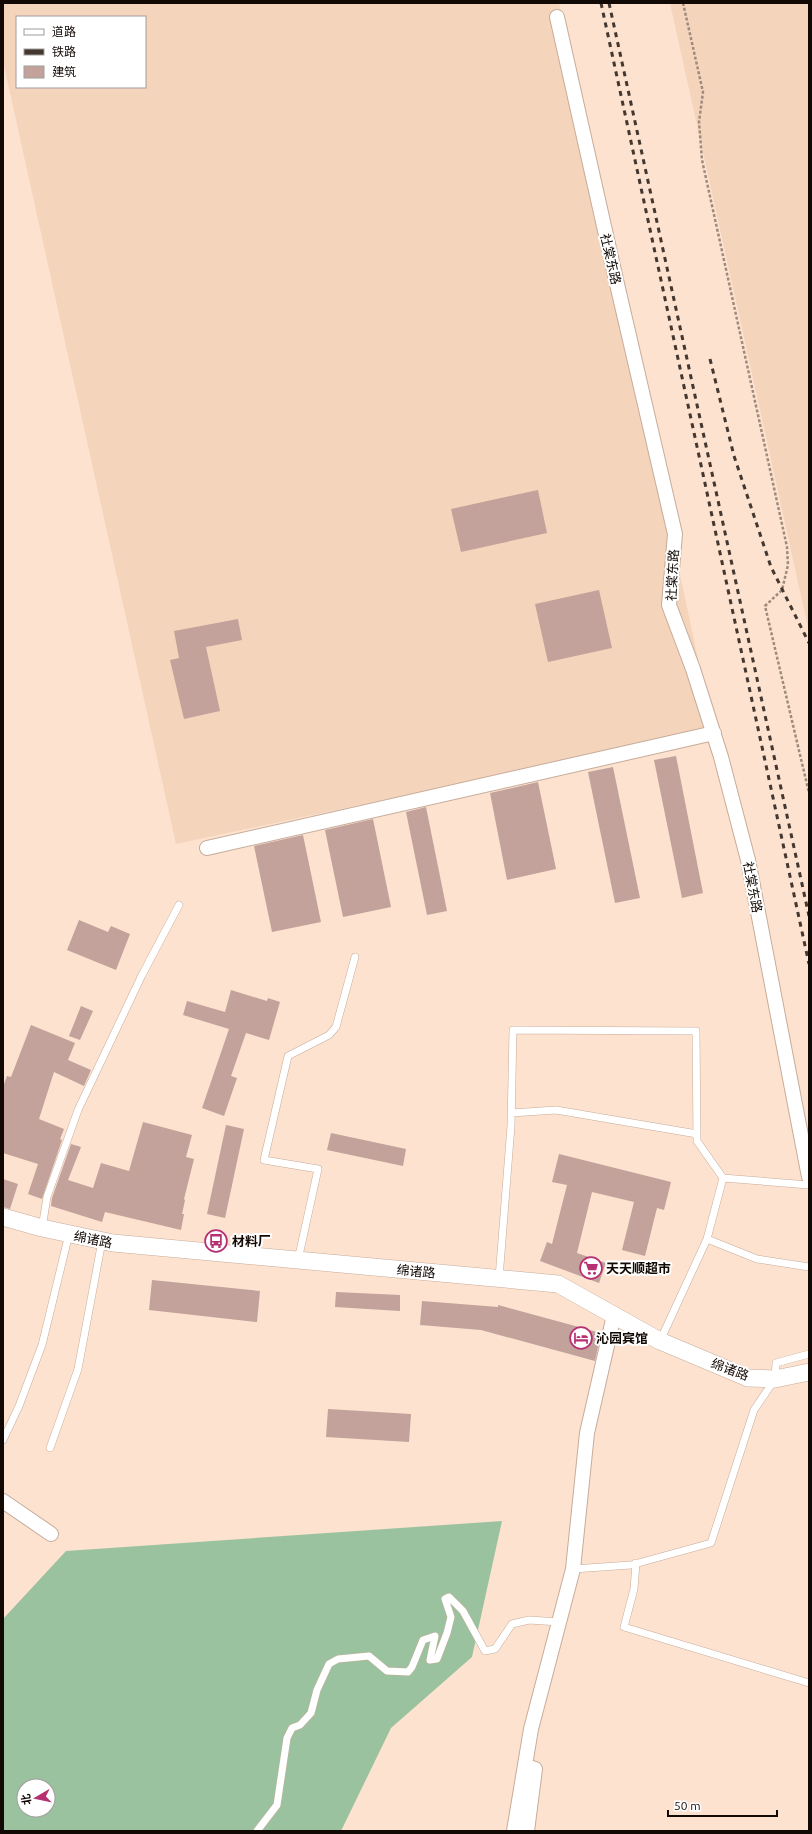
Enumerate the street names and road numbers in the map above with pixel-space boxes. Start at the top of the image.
street label: 社棠东路 [598,232,624,286]
street label: 社棠东路 [664,549,680,601]
street label: 社棠东路 [741,860,765,914]
street label: 绵诸路 [73,1228,113,1250]
street label: 绵诸路 [396,1262,436,1280]
street label: 绵诸路 [709,1356,751,1382]

